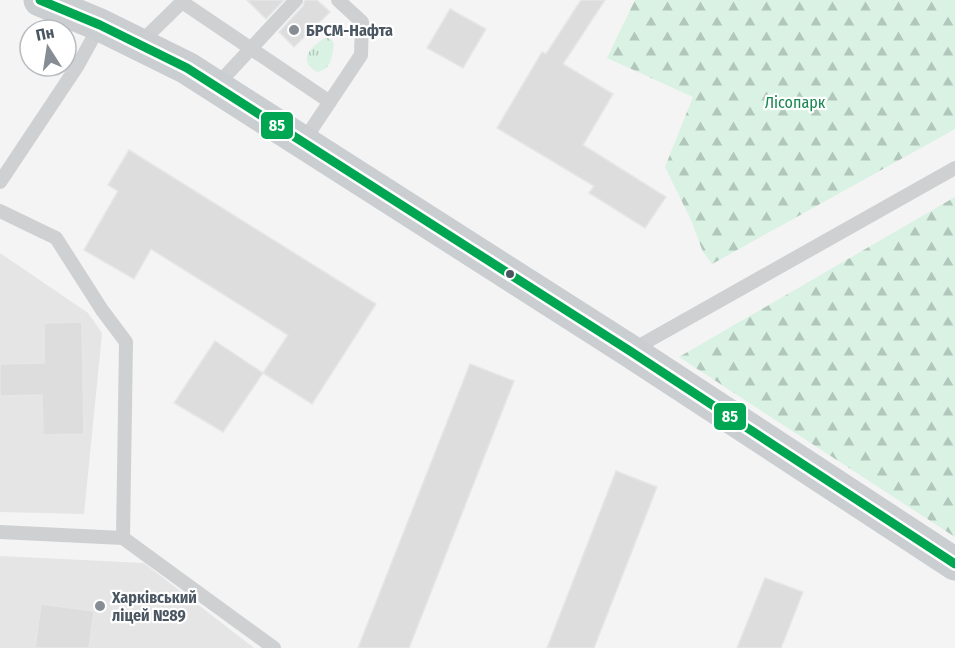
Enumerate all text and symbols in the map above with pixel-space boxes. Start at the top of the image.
north arrow [18,18,78,78]
place label: БРСМ-Нафта [306,21,393,40]
text: Пн [34,23,56,45]
marker: БРСМ-Нафта [287,23,301,37]
park label: Лісопарк [765,93,826,112]
line badge: 85 [260,111,294,140]
text: 85 [269,116,285,135]
unlabelled marker [504,268,516,280]
line badge: 85 [713,402,747,431]
text: 85 [722,407,738,426]
place label: Харківський ліцей №89 [111,588,197,625]
marker: Харківський ліцей №89 [93,599,107,613]

